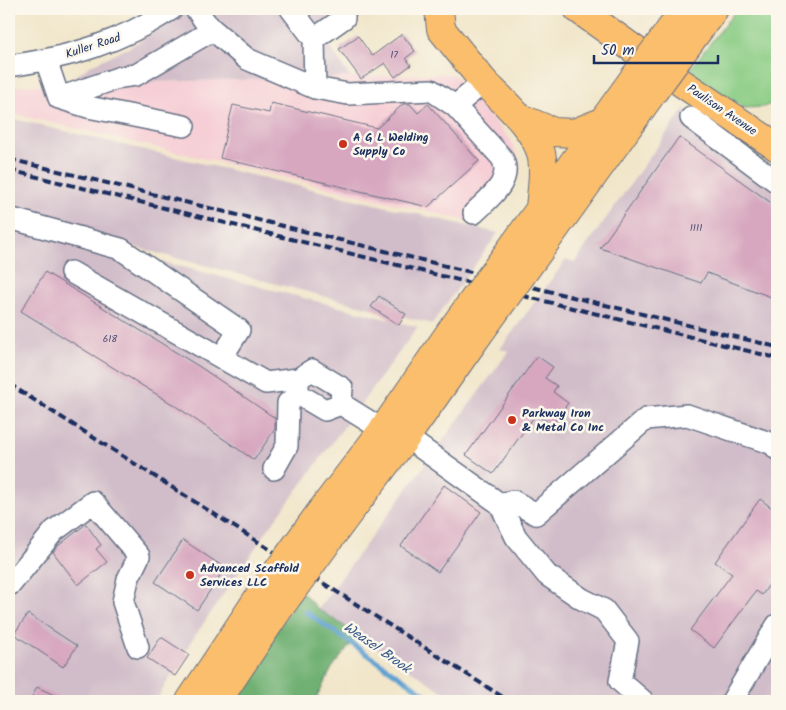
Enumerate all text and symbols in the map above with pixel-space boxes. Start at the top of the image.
street label: Kuller Road [63,28,124,64]
scale bar [594,32,717,64]
text: 50 m [601,39,635,63]
house number: 17 [390,47,398,63]
street label: Paulison Avenue [683,80,761,141]
place label: A G L Welding Supply Co [353,128,429,161]
marker: A G L Welding Supply Co [337,138,349,150]
house number: 1111 [690,220,702,236]
house number: 618 [103,331,118,347]
place label: Parkway Iron & Metal Co Inc [522,404,604,437]
marker: Parkway Iron & Metal Co Inc [506,414,518,426]
place label: Advanced Scaffold Services LLC [200,559,299,592]
marker: Advanced Scaffold Services LLC [184,569,196,581]
water label: Weasel Brook [339,617,417,681]

